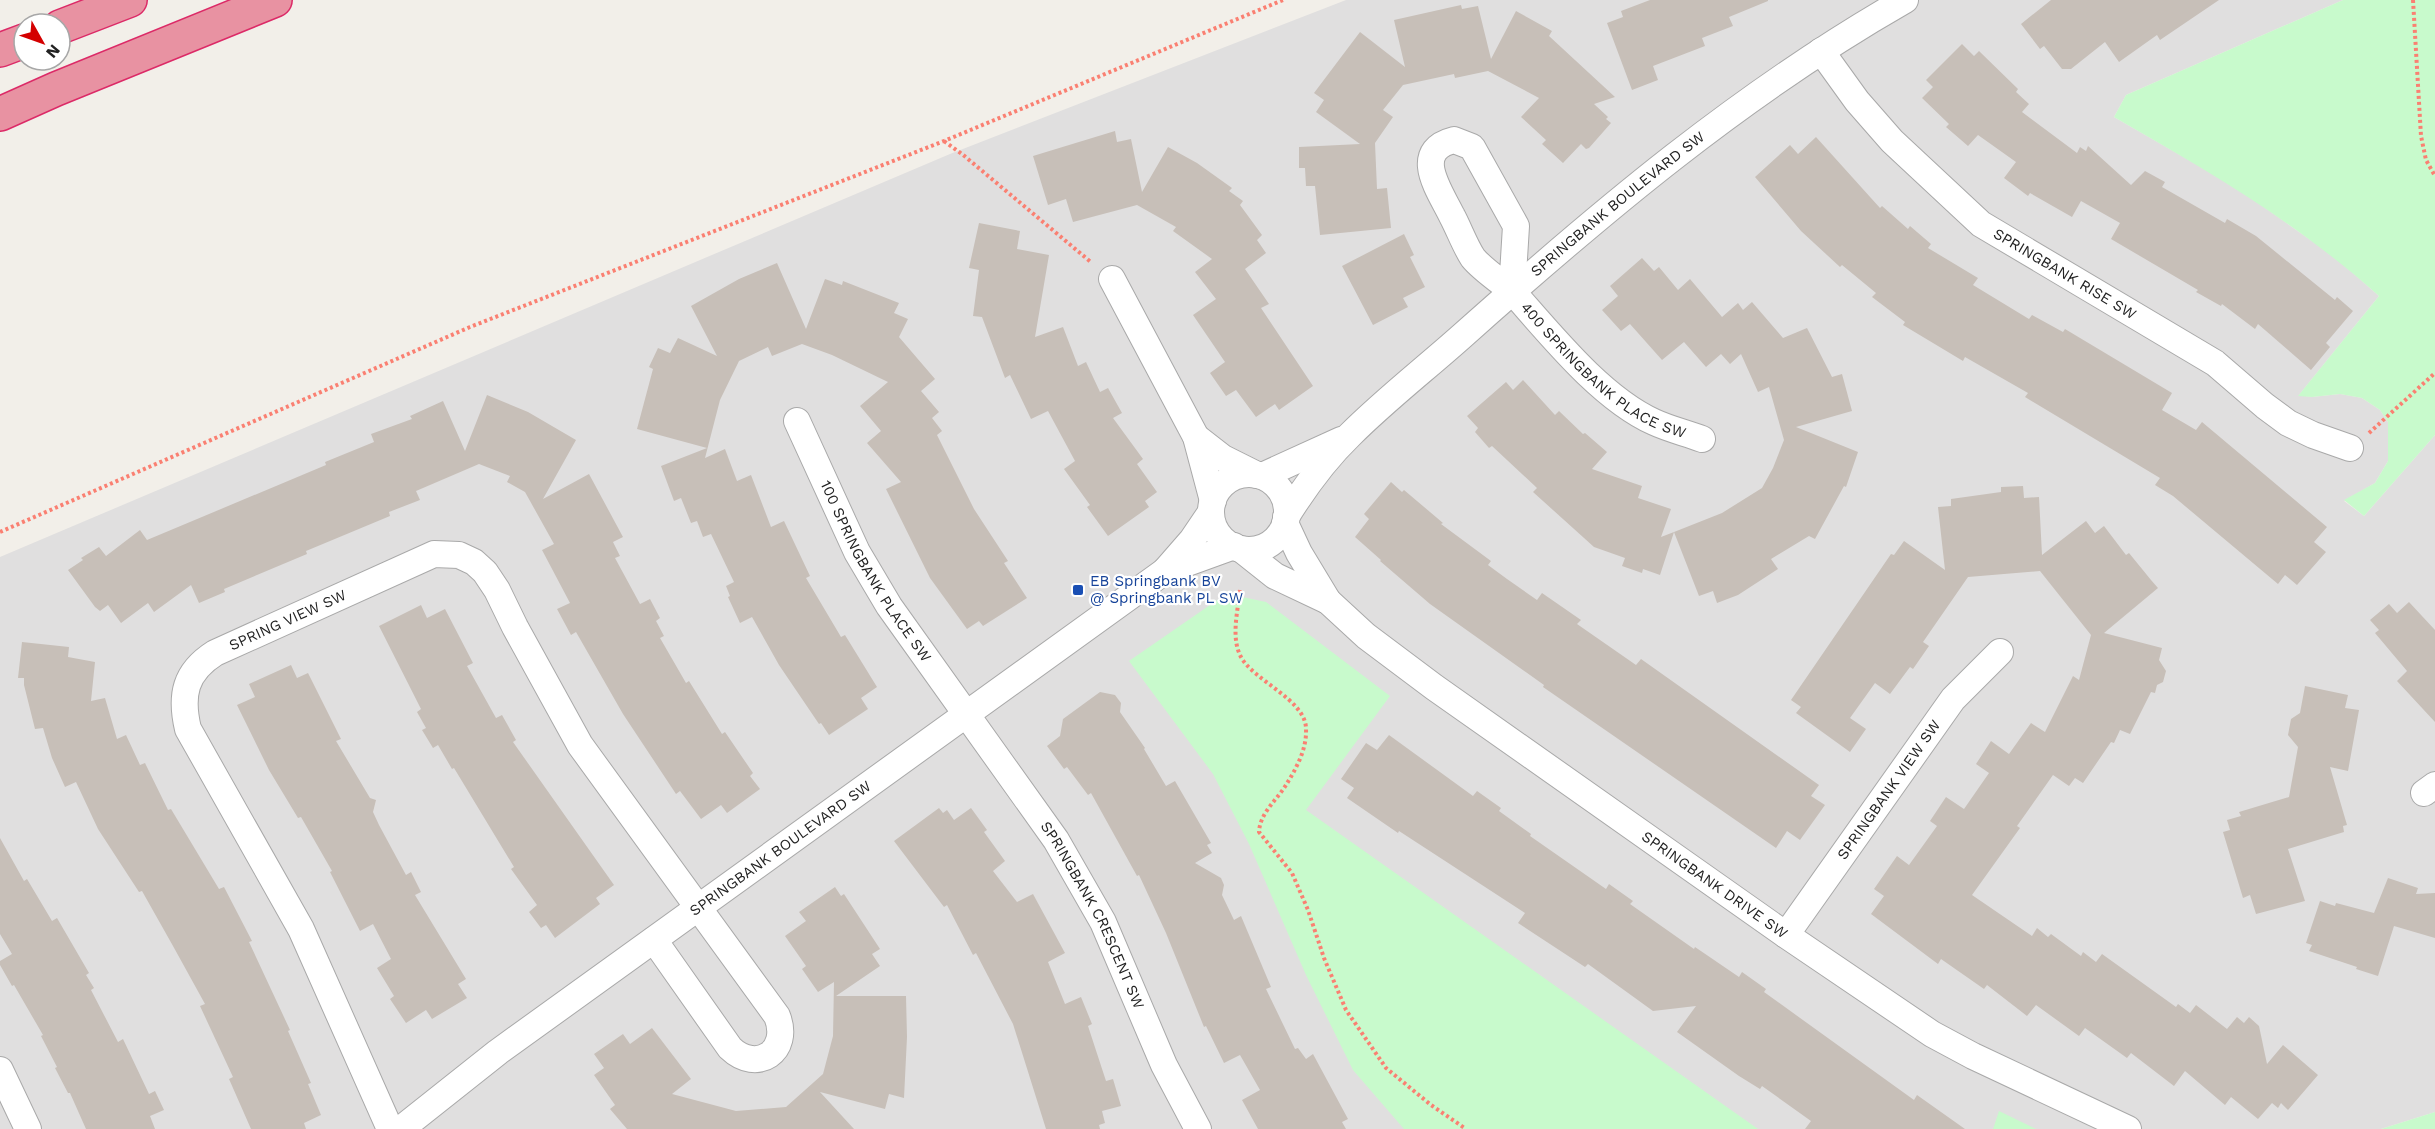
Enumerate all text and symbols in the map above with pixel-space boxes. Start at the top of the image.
north arrow [12,12,72,72]
text: N [42,41,64,62]
street label: SPRINGBANK BOULEVARD SW [1527,128,1708,280]
street label: SPRINGBANK RISE SW [1990,224,2140,323]
street label: 400 SPRINGBANK PLACE SW [1517,299,1688,442]
street label: 100 SPRINGBANK PLACE SW [817,478,935,665]
place label: EB Springbank BV @ Springbank PL SW [1090,572,1243,607]
marker: EB Springbank BV @ Springbank PL SW [1071,583,1085,597]
street label: SPRING VIEW SW [226,586,349,654]
street label: SPRINGBANK VIEW SW [1833,716,1944,863]
street label: SPRINGBANK BOULEVARD SW [686,777,875,920]
street label: SPRINGBANK CRESCENT SW [1037,818,1148,1011]
street label: SPRINGBANK DRIVE SW [1638,827,1791,942]

